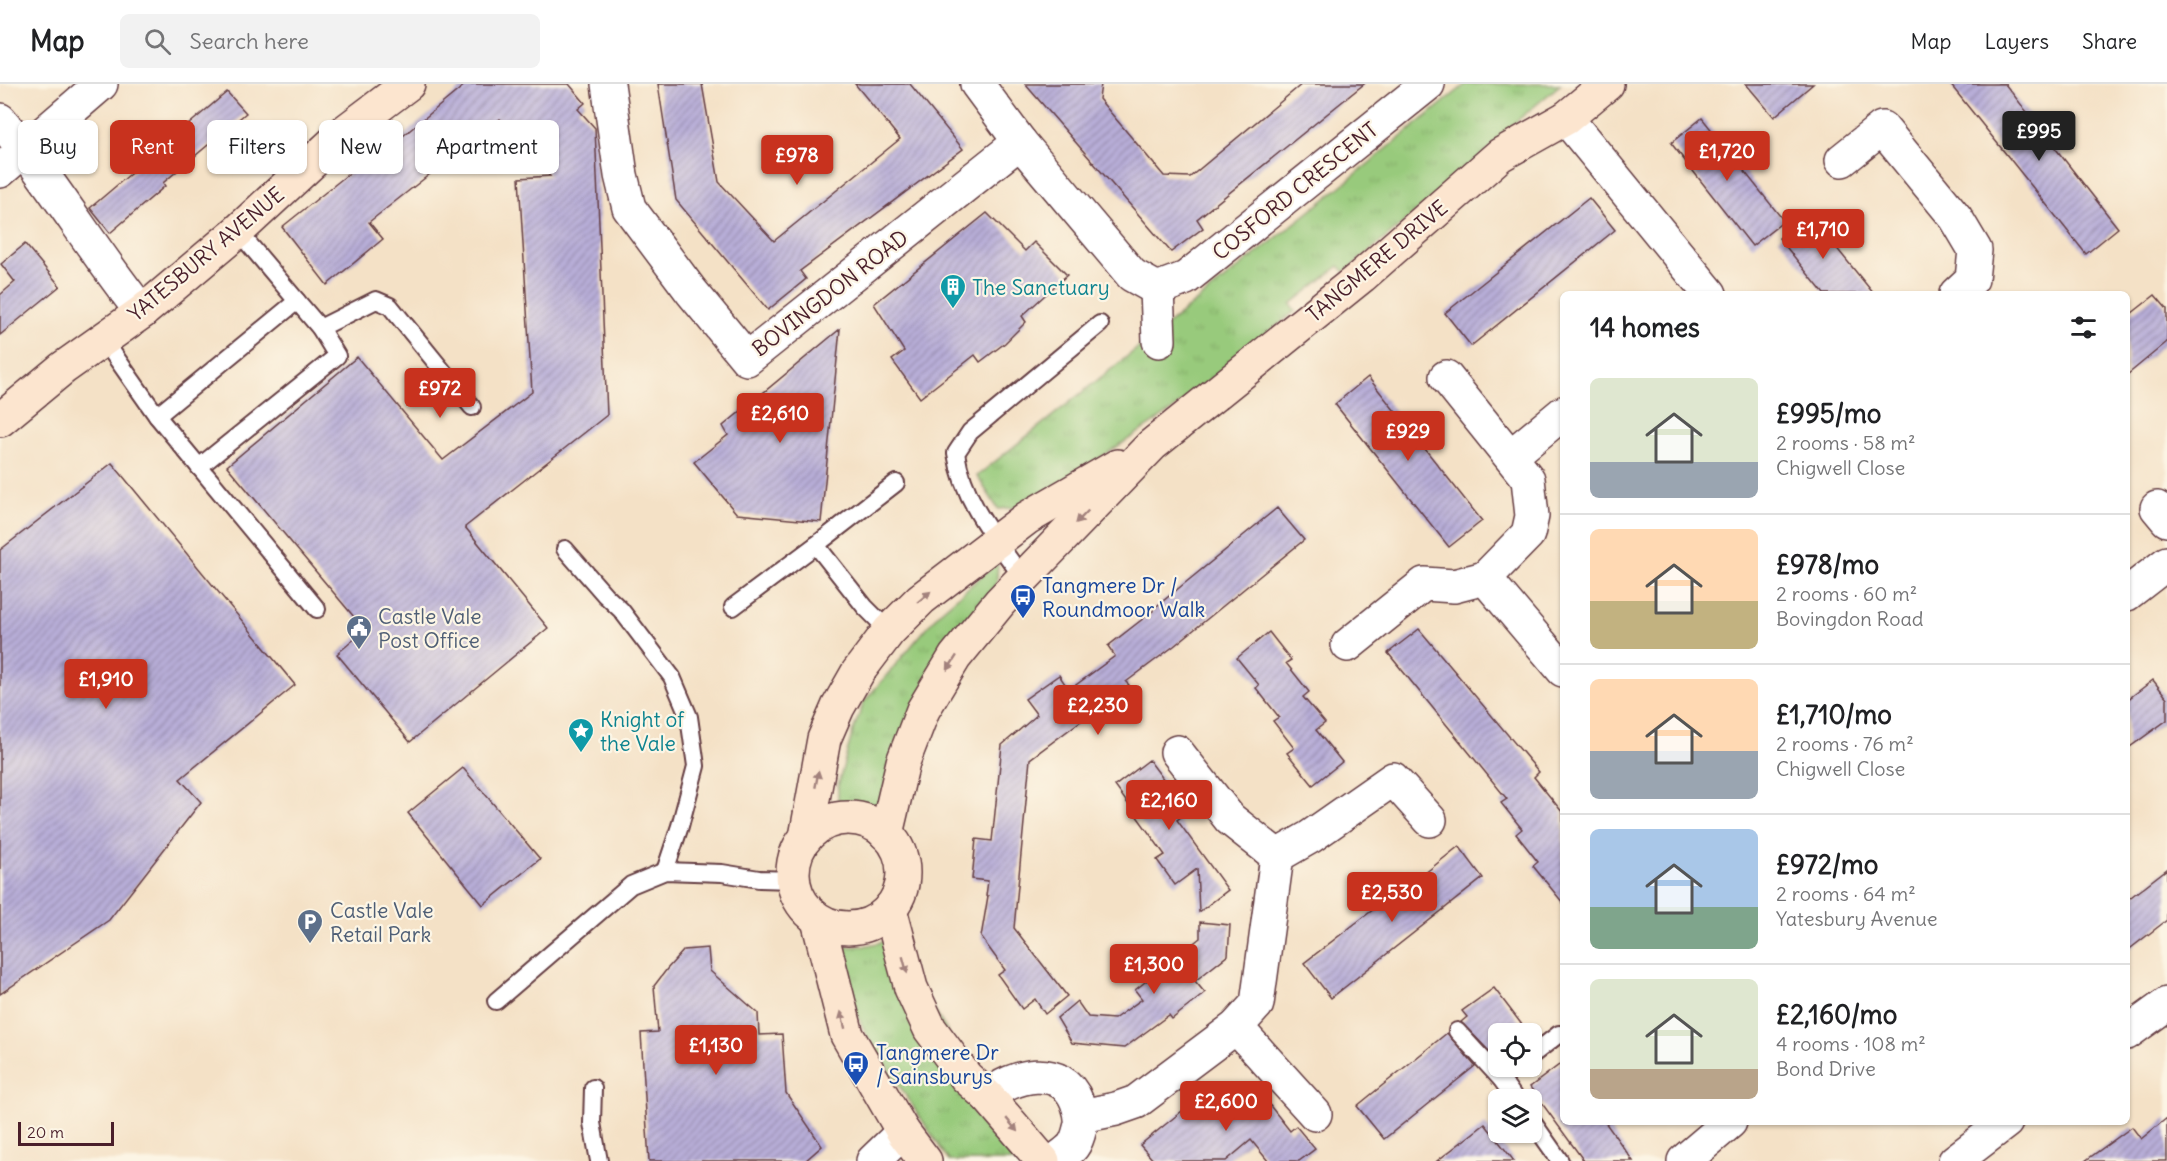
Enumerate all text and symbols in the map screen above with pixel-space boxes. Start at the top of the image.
search box [120,14,540,68]
text: Map [30,23,84,59]
icon: search [141,25,174,58]
text: Search here [189,27,309,55]
text: Map [1911,28,1951,55]
text: Layers [1984,28,2049,55]
text: Share [2082,28,2137,55]
pin: £995 [2003,111,2075,162]
street label: COSFORD CRESCENT [1207,116,1383,266]
text: £995 [2016,118,2062,143]
chip: Buy [18,120,98,174]
chip: Rent [110,120,195,174]
chip: Filters [207,120,307,174]
chip: New [319,120,403,174]
chip: Apartment [415,120,559,174]
pin: £1,720 [1678,131,1776,182]
pin: £978 [761,135,833,186]
text: £1,720 [1699,138,1755,163]
text: £978 [775,142,819,167]
street label: YATESBURY AVENUE [122,181,290,327]
street label: TANGMERE DRIVE [1301,194,1453,328]
pin: £1,710 [1774,209,1872,260]
text: £1,710 [1796,216,1850,241]
street label: BOVINGDON ROAD [747,224,913,362]
building icon: The Sanctuary [938,272,968,310]
place label: The Sanctuary [972,274,1110,301]
text: 14 homes [1590,311,1700,344]
icon: filters [2067,311,2100,344]
pin: £972 [404,368,476,419]
text: £972 [419,375,461,400]
pin: £2,610 [731,393,829,444]
text: £995/mo [1776,397,1881,430]
text: £2,610 [751,400,809,425]
icon: home [1638,402,1710,474]
pin: £929 [1372,411,1444,462]
text: £929 [1386,418,1430,443]
text: 2 rooms · 58 m² [1776,430,1916,455]
text: Chigwell Close [1776,455,1905,480]
one-way arrow [1075,510,1089,525]
text: £978/mo [1776,548,1879,581]
icon: home [1638,553,1710,625]
place label: Tangmere Dr / Roundmoor Walk [1042,572,1205,623]
text: 2 rooms · 60 m² [1776,581,1917,606]
bus stop icon: Tangmere Dr / Roundmoor Walk [1008,582,1038,620]
one-way arrow [916,591,932,604]
place label: Castle Vale Post Office [378,603,482,654]
text: Bovingdon Road [1776,606,1924,631]
public building icon: Castle Vale Post Office [344,613,374,651]
one-way arrow [947,654,958,671]
pin: £1,910 [57,659,155,710]
text: £1,910 [78,666,134,691]
pin: £2,230 [1049,685,1147,736]
text: £2,230 [1067,692,1129,717]
text: £1,710/mo [1776,698,1892,731]
icon: home [1638,703,1710,775]
place label: Knight of the Vale [600,706,685,757]
place icon: Knight of the Vale [566,716,596,754]
text: 2 rooms · 76 m² [1776,731,1914,756]
text: Chigwell Close [1776,756,1905,781]
one-way arrow [813,770,822,789]
pin: £2,160 [1120,780,1218,831]
text: £2,160 [1140,787,1198,812]
text: £972/mo [1776,848,1878,881]
icon: home [1638,853,1710,925]
pin: £2,530 [1343,872,1441,923]
text: £2,530 [1361,879,1423,904]
text: 2 rooms · 64 m² [1776,881,1916,906]
place label: Castle Vale Retail Park [330,897,434,948]
text: Yatesbury Avenue [1776,906,1938,931]
parking icon: Castle Vale Retail Park [295,907,325,945]
pin: £1,300 [1105,944,1203,995]
text: £1,300 [1124,951,1184,976]
one-way arrow [901,956,910,974]
text: £2,160/mo [1776,998,1897,1031]
icon: home [1638,1003,1710,1075]
one-way arrow [838,1011,848,1030]
map controls [1488,1023,1542,1143]
button: locate [1488,1023,1542,1077]
pin: £1,130 [667,1025,765,1076]
text: 4 rooms · 108 m² [1776,1031,1926,1056]
text: £1,130 [689,1032,743,1057]
place label: Tangmere Dr / Sainsburys [876,1039,999,1090]
bus stop icon: Tangmere Dr / Sainsburys [841,1049,871,1087]
text: Bond Drive [1776,1056,1876,1081]
pin: £2,600 [1177,1081,1275,1132]
text: £2,600 [1194,1088,1258,1113]
button: layers [1488,1089,1542,1143]
one-way arrow [1005,1117,1018,1132]
scale bar [18,1119,114,1146]
text: 20 m [27,1122,64,1142]

